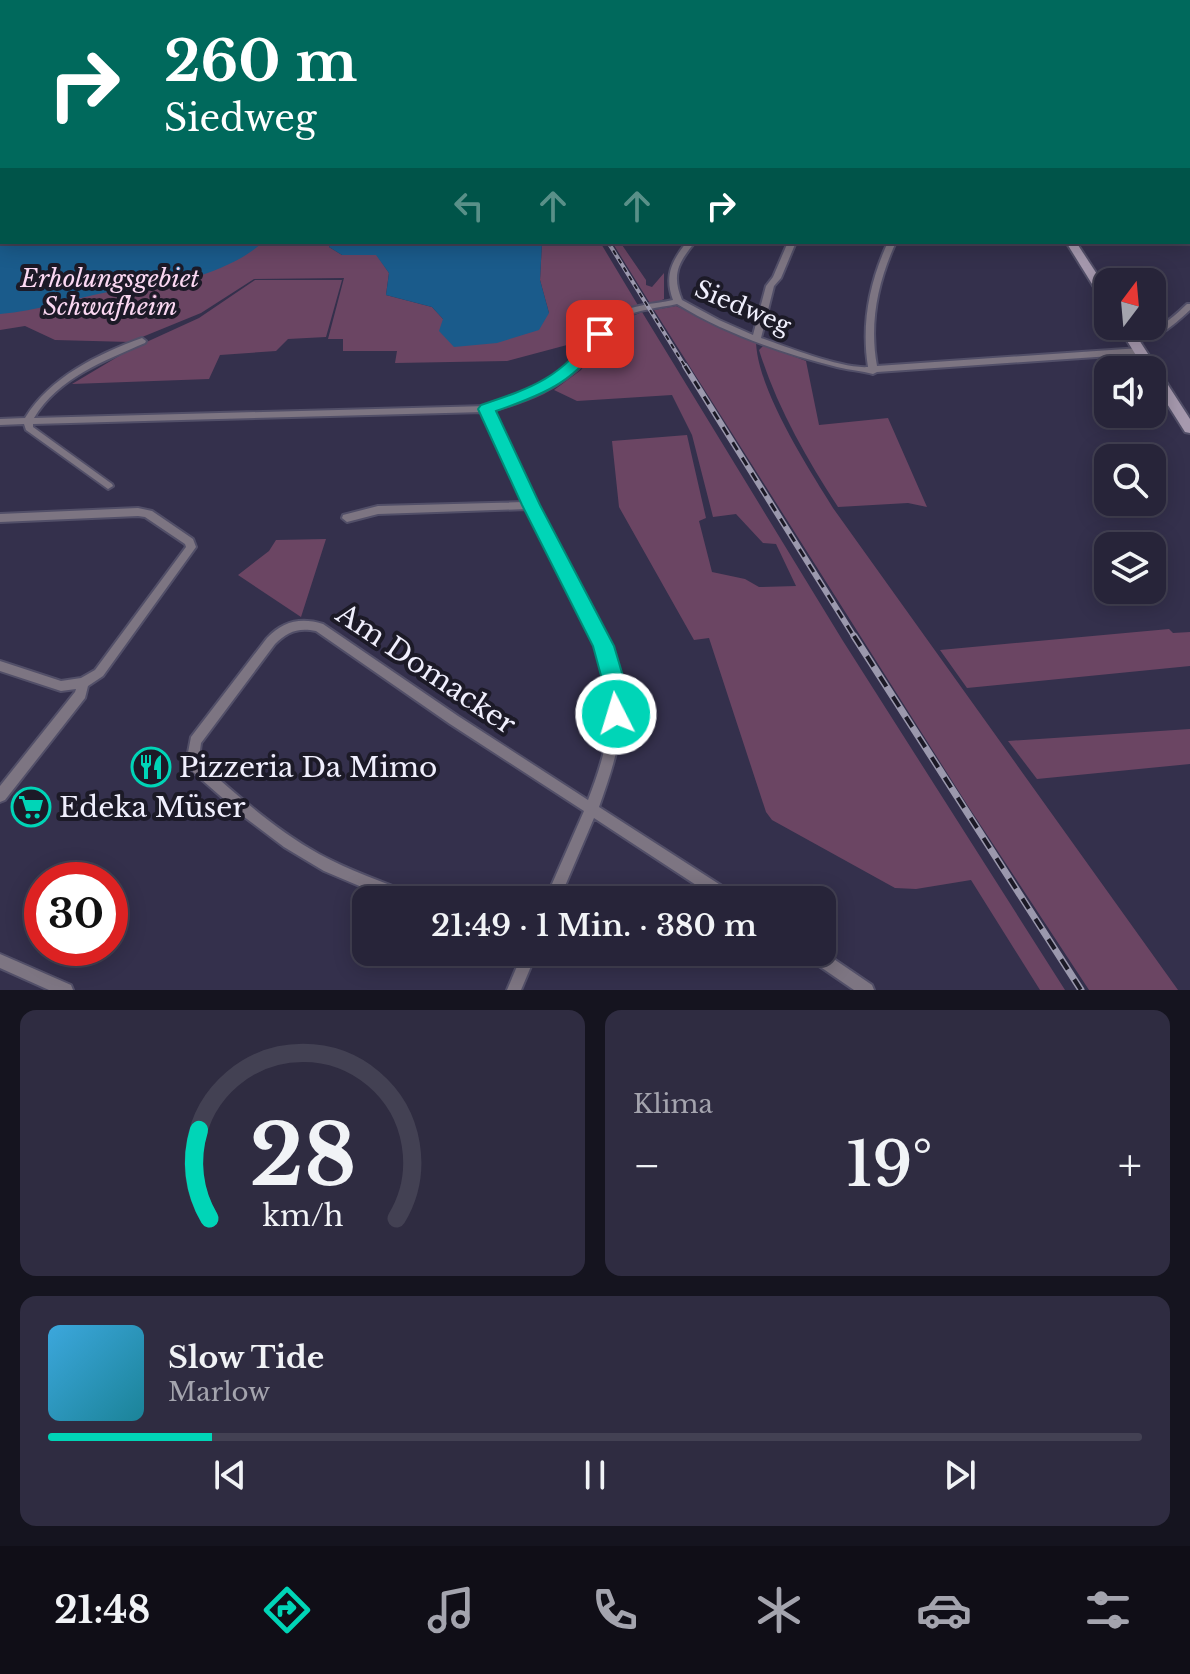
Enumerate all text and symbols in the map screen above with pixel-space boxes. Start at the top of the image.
text: 260 m [164,27,357,96]
icon: right [32,32,136,136]
text: Siedweg [164,96,316,141]
icon: left [447,184,491,228]
icon: ahead [531,184,575,228]
icon: ahead [615,184,659,228]
icon: right [699,184,743,228]
park label: Erholungsgebiet Schwafheim [20,264,200,321]
north arrow [1094,268,1166,340]
map controls [1094,268,1166,604]
street label: Siedweg [691,274,796,340]
pin [566,300,634,368]
icon: arrive [578,312,622,356]
button: sound [1094,356,1166,428]
button: search [1094,444,1166,516]
button: layers [1094,532,1166,604]
street label: Am Domacker [329,596,523,742]
position arrow [574,672,658,756]
restaurant icon: Pizzeria Da Mimo [130,746,172,788]
place label: Pizzeria Da Mimo [179,750,437,785]
supermarket icon: Edeka Müser [10,786,52,828]
place label: Edeka Müser [59,790,246,825]
speed limit sign: 30 [24,862,128,966]
text: 21:49 · 1 Min. · 380 m [431,907,757,944]
text: Klima [633,1088,713,1120]
text: 28 [249,1104,356,1207]
text: 19° [846,1128,933,1202]
text: − [633,1138,661,1193]
text: + [1118,1138,1142,1193]
text: km/h [262,1198,343,1234]
text: Slow Tide [168,1339,324,1376]
text: Marlow [168,1376,270,1408]
icon: previous [208,1453,252,1497]
icon: pause [573,1453,617,1497]
icon: next [938,1453,982,1497]
icon: directions [259,1582,315,1638]
icon: music [423,1582,479,1638]
icon: phone [587,1582,643,1638]
icon: climate [751,1582,807,1638]
icon: car [916,1582,972,1638]
icon: filters [1080,1582,1136,1638]
text: 21:48 [54,1588,150,1633]

